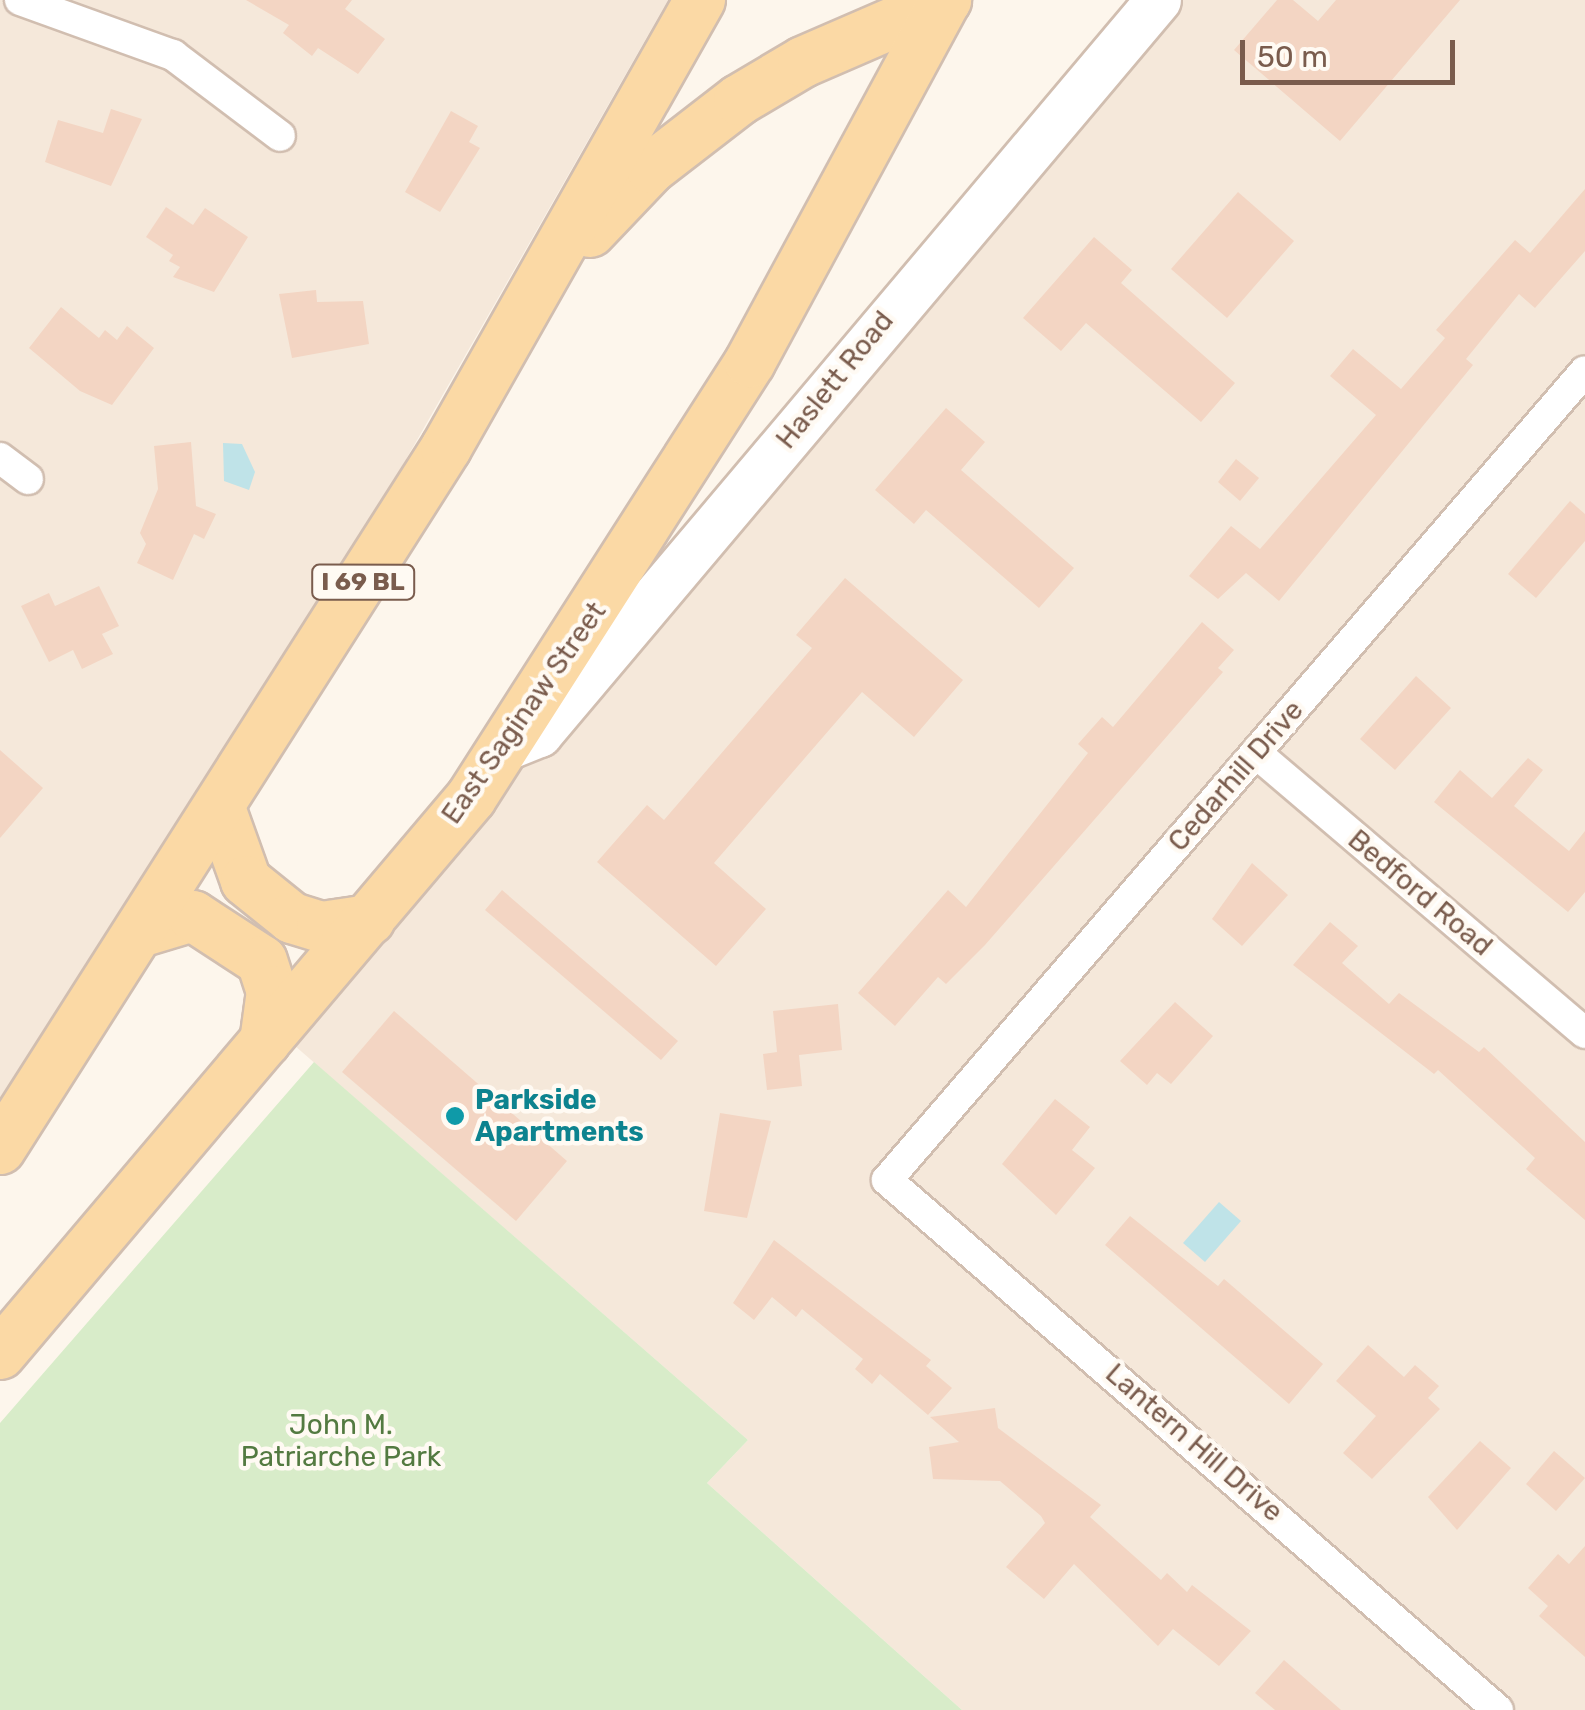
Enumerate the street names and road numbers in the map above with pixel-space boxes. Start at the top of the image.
street label: Haslett Road [769,304,901,456]
road number: I 69 BL [310,562,416,602]
street label: East Saginaw Street [435,595,613,831]
street label: Cedarhill Drive [1161,694,1311,858]
street label: Bedford Road [1341,823,1499,963]
street label: Lantern Hill Drive [1099,1357,1289,1529]

